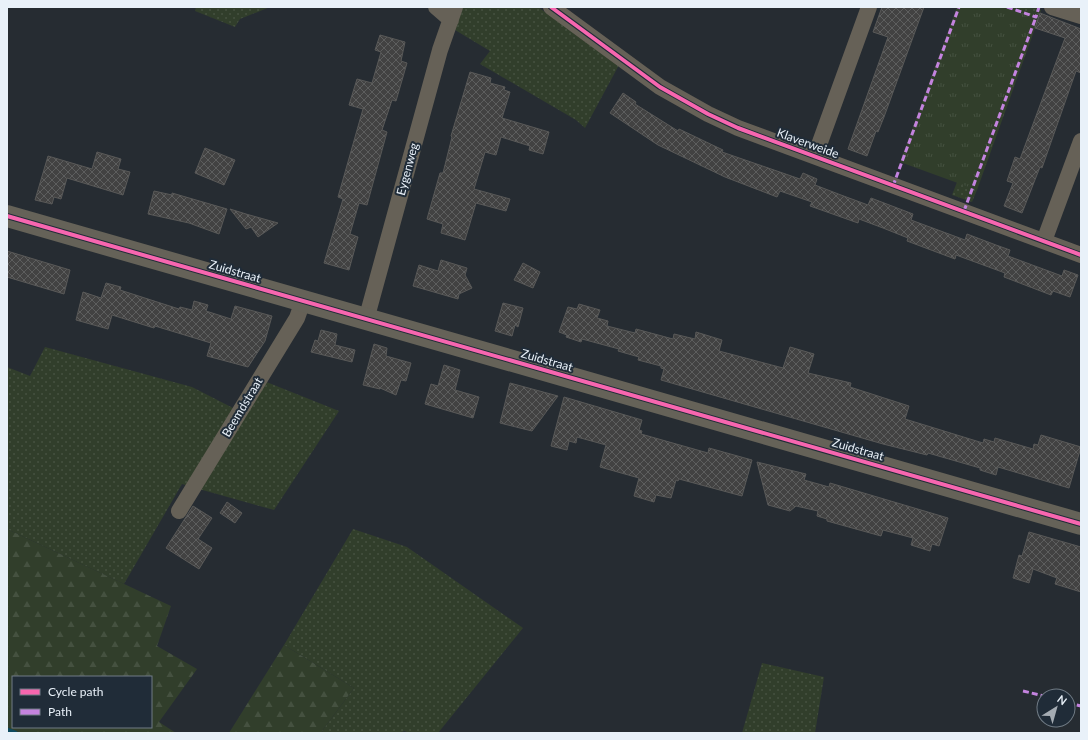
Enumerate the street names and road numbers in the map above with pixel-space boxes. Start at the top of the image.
street label: Klaverweide [775,125,841,161]
street label: Eygenweg [393,141,421,197]
street label: Zuidstraat [207,256,263,286]
street label: Zuidstraat [519,345,575,375]
street label: Beemdstraat [218,374,266,440]
street label: Zuidstraat [830,434,886,464]

